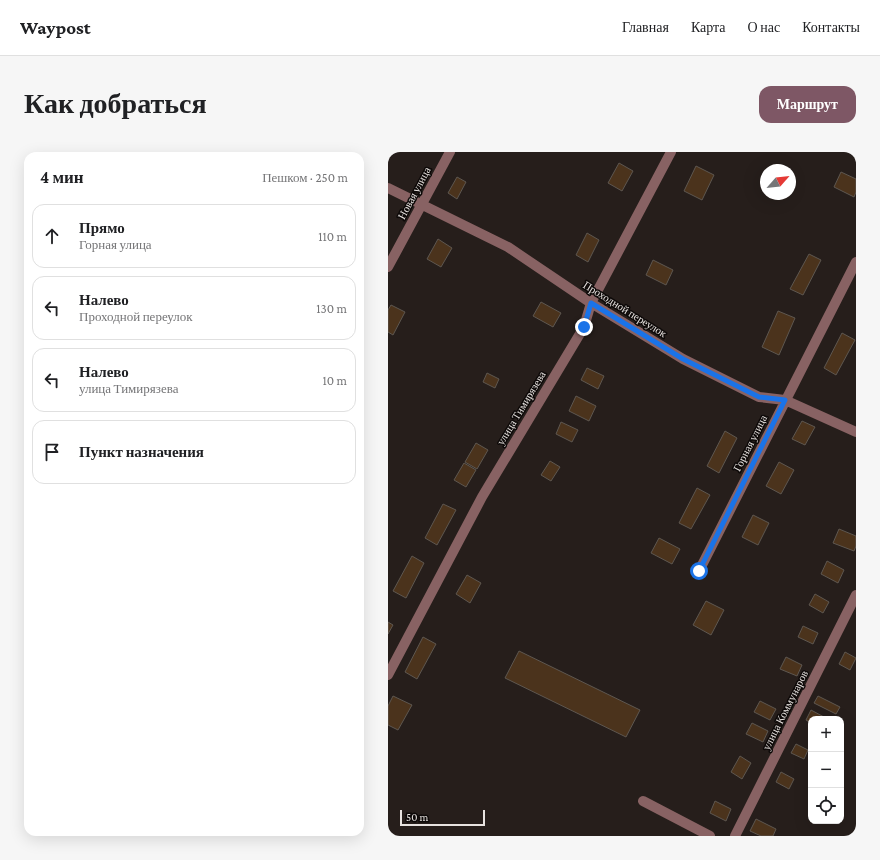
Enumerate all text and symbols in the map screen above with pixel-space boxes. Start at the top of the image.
text: Waypost [20,17,91,38]
text: Главная [622,19,669,35]
text: Карта [691,19,726,35]
text: О нас [748,19,780,35]
text: Контакты [802,19,860,35]
button: Маршрут [759,86,856,123]
text: Как добраться [24,88,207,119]
north arrow [760,164,796,200]
street label: Новая улица [395,165,433,221]
text: 4 мин [40,168,84,187]
text: Пешком · 250 m [262,170,348,185]
text: Прямо [79,220,125,236]
icon: ahead [41,225,63,247]
text: 110 m [318,229,347,244]
text: Горная улица [79,237,152,252]
street label: Проходной переулок [581,278,669,340]
text: Налево [79,292,129,308]
icon: left [41,297,63,319]
text: 130 m [316,301,347,316]
text: Проходной переулок [79,309,193,324]
route end [575,318,593,336]
text: Налево [79,364,129,380]
icon: left [41,369,63,391]
street label: улица Тимирязева [494,369,548,447]
text: 10 m [322,373,347,388]
text: улица Тимирязева [79,381,178,396]
street label: Горная улица [731,413,769,473]
icon: arrive [41,441,63,463]
text: Пункт назначения [79,444,204,460]
route start [690,562,708,580]
street label: улица Коммунаров [760,668,810,752]
map controls [808,716,844,824]
button: + [808,716,844,752]
button: − [808,752,844,788]
button: locate [808,788,844,824]
scale bar [400,808,485,827]
text: 50 m [406,811,428,823]

